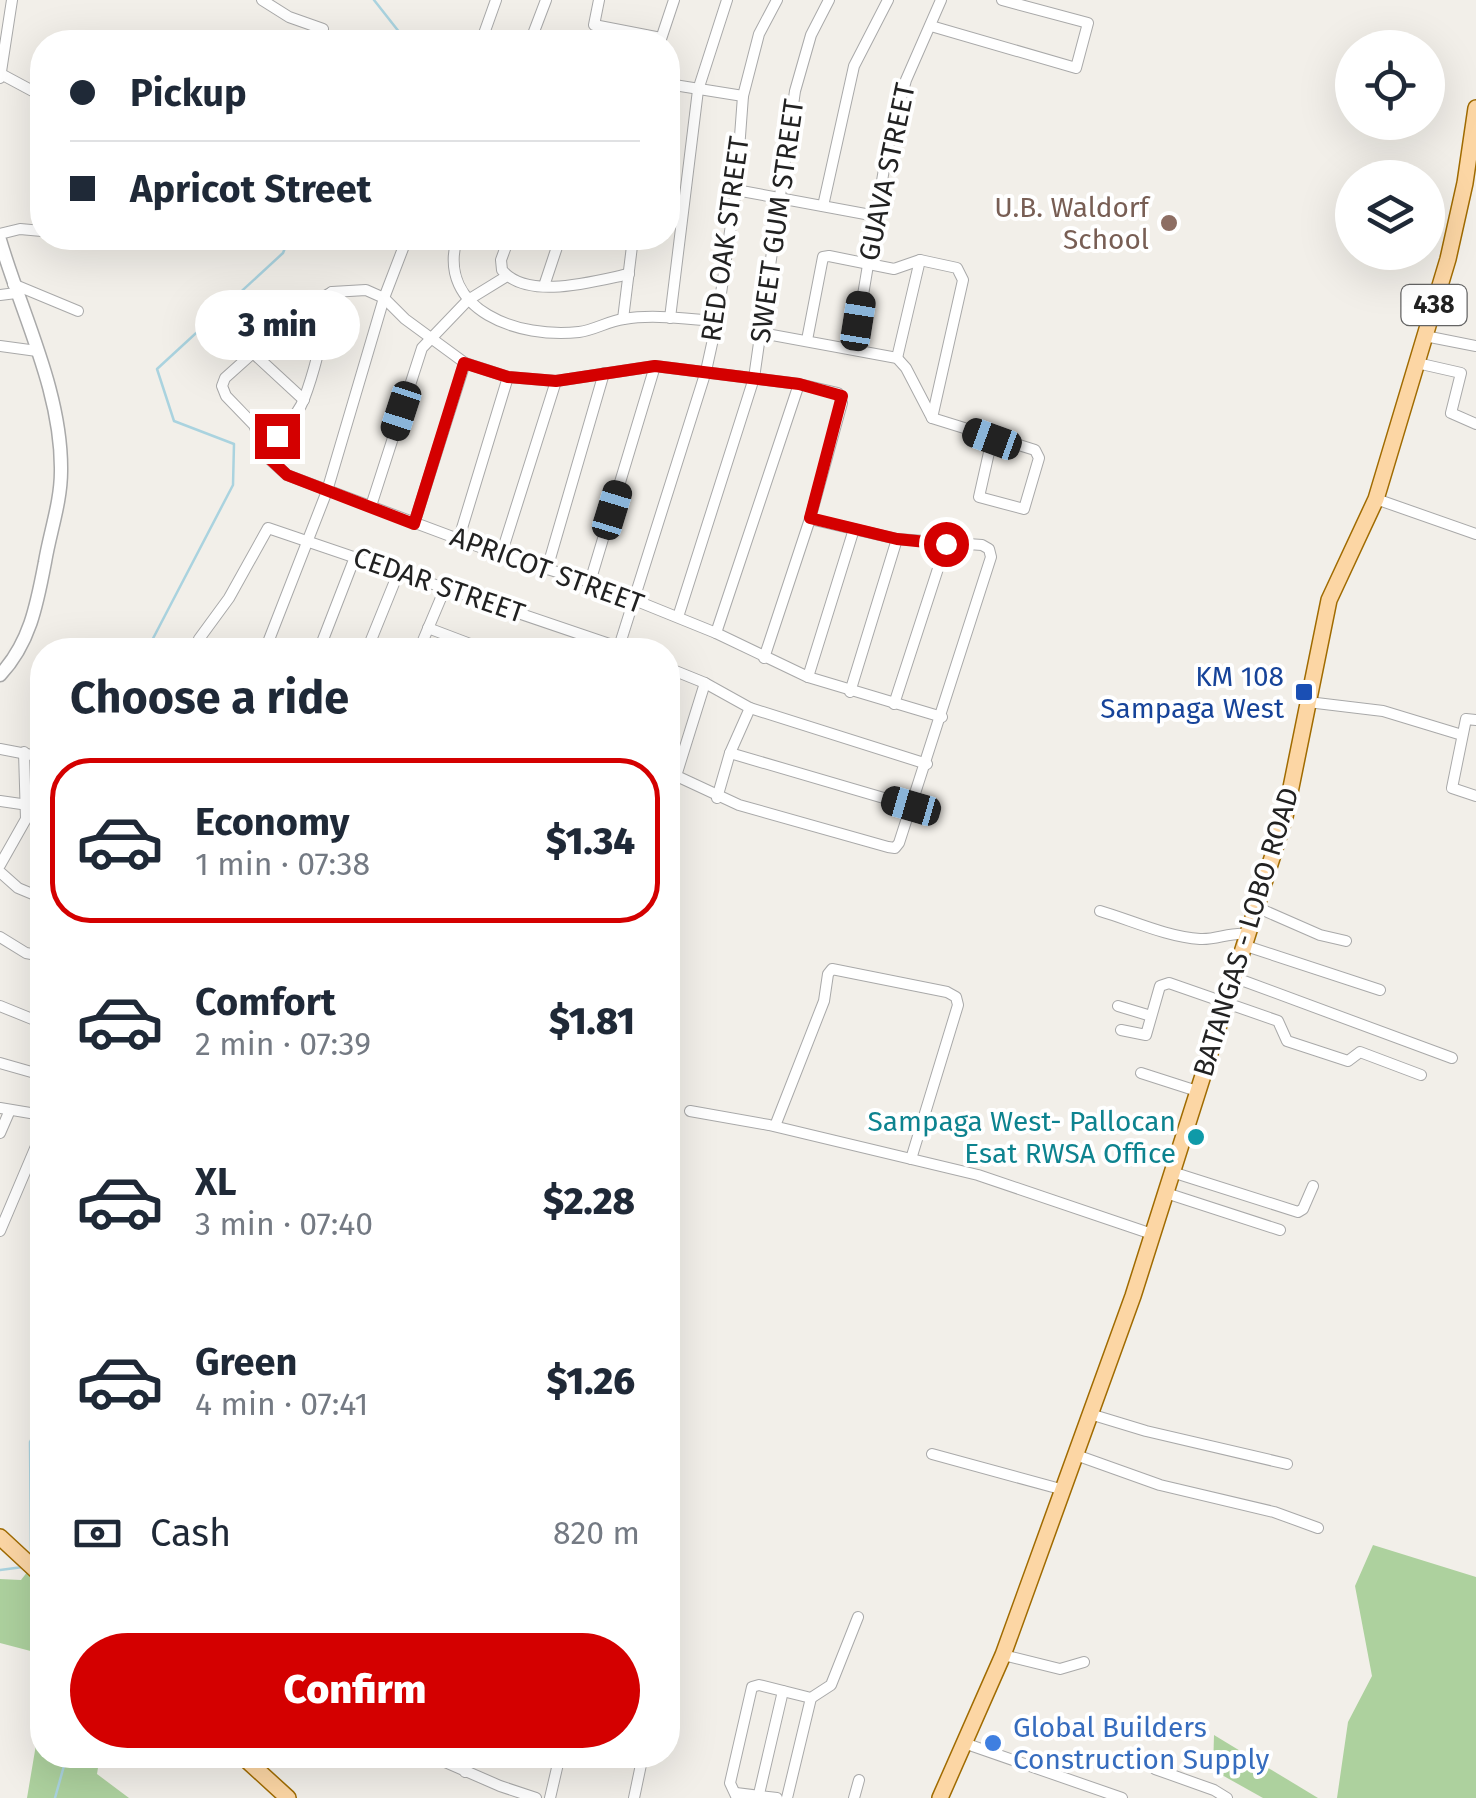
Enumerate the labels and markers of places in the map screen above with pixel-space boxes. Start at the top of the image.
place label: U.B. Waldorf School [994,191,1152,256]
marker: U.B. Waldorf School [1158,212,1180,234]
place label: KM 108 Sampaga West [1100,660,1285,725]
marker: KM 108 Sampaga West [1293,681,1315,703]
place label: Sampaga West- Pallocan Esat RWSA Office [868,1105,1176,1170]
marker: Sampaga West- Pallocan Esat RWSA Office [1185,1126,1207,1148]
place label: Global Builders Construction Supply [1013,1711,1269,1776]
marker: Global Builders Construction Supply [982,1732,1004,1754]

